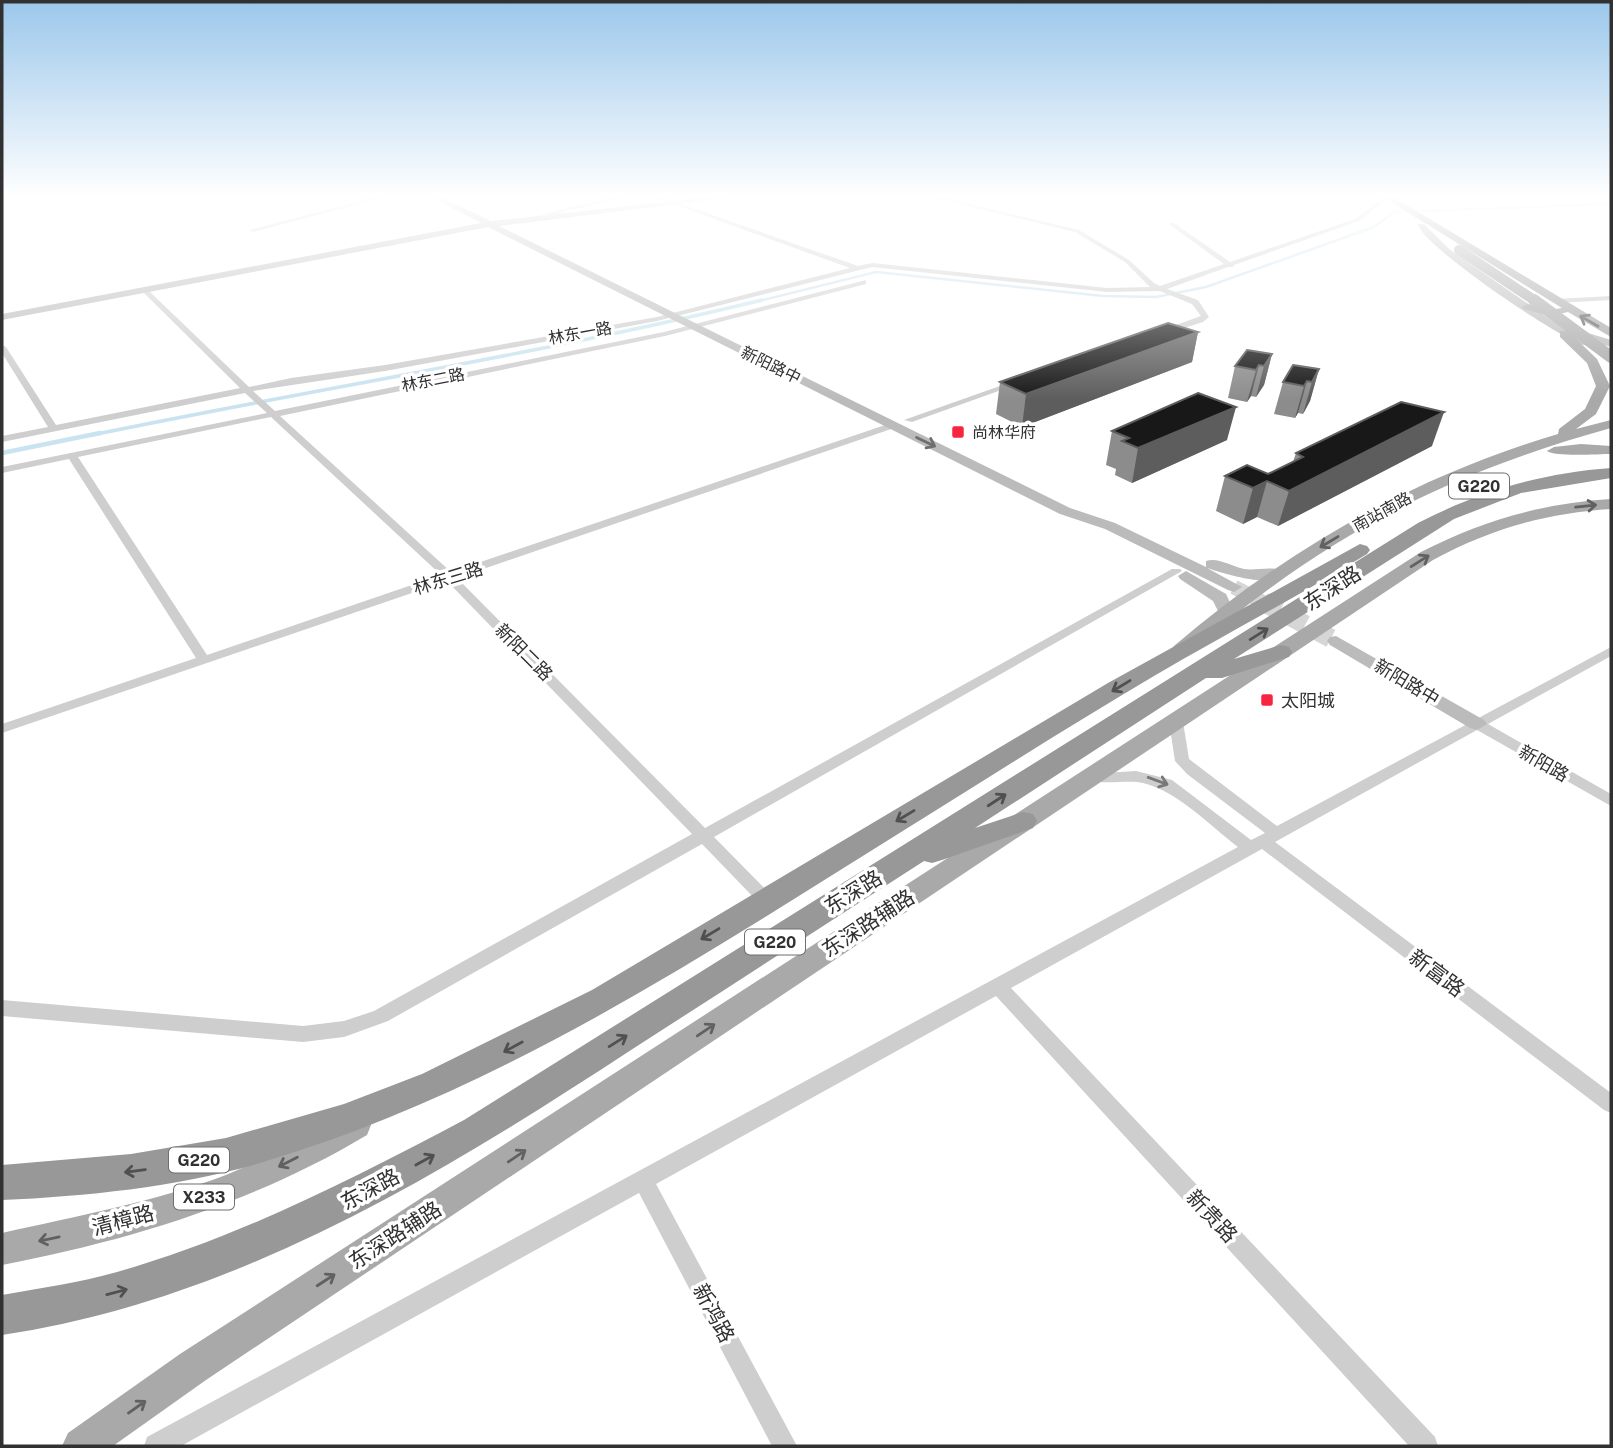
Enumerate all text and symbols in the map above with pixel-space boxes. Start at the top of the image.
one-way arrow [1580,313,1600,327]
street label: 林东一路 [547,318,613,348]
street label: 新阳路中 [738,342,804,388]
street label: 林东二路 [400,365,466,395]
place label: 尚林华府 [972,423,1036,442]
marker: 尚林华府 [950,424,966,440]
one-way arrow [915,435,936,449]
road number: G220 [1449,474,1509,499]
street label: 南站南路 [1349,488,1415,536]
one-way arrow [1574,499,1597,512]
one-way arrow [1320,535,1340,549]
one-way arrow [1410,553,1430,567]
street label: 林东三路 [411,557,485,599]
street label: 东深路 [1299,560,1365,616]
street label: 新阳二路 [491,619,557,685]
one-way arrow [1248,627,1268,641]
street label: 新阳路中 [1371,654,1443,710]
one-way arrow [1112,680,1132,694]
place label: 太阳城 [1281,690,1335,711]
marker: 太阳城 [1259,692,1275,708]
street label: 新阳路 [1515,740,1573,786]
one-way arrow [1147,776,1168,789]
one-way arrow [986,793,1006,807]
one-way arrow [896,810,916,824]
street label: 东深路 [820,865,886,919]
street label: 东深路辅路 [817,884,919,962]
one-way arrow [701,927,721,941]
road number: G220 [745,930,805,954]
street label: 新富路 [1404,944,1470,1002]
one-way arrow [696,1023,715,1037]
one-way arrow [608,1033,628,1047]
one-way arrow [503,1041,524,1054]
road number: G220 [169,1148,229,1172]
one-way arrow [506,1149,526,1163]
one-way arrow [414,1153,434,1167]
one-way arrow [278,1155,299,1169]
street label: 东深路 [336,1163,404,1215]
one-way arrow [124,1164,147,1177]
road number: X233 [174,1184,234,1210]
street label: 新贵路 [1181,1184,1243,1248]
street label: 东深路辅路 [344,1196,446,1274]
street label: 清樟路 [89,1200,157,1240]
one-way arrow [38,1232,61,1246]
one-way arrow [316,1273,335,1288]
street label: 新鸿路 [688,1279,740,1347]
one-way arrow [105,1284,127,1297]
one-way arrow [127,1400,146,1414]

